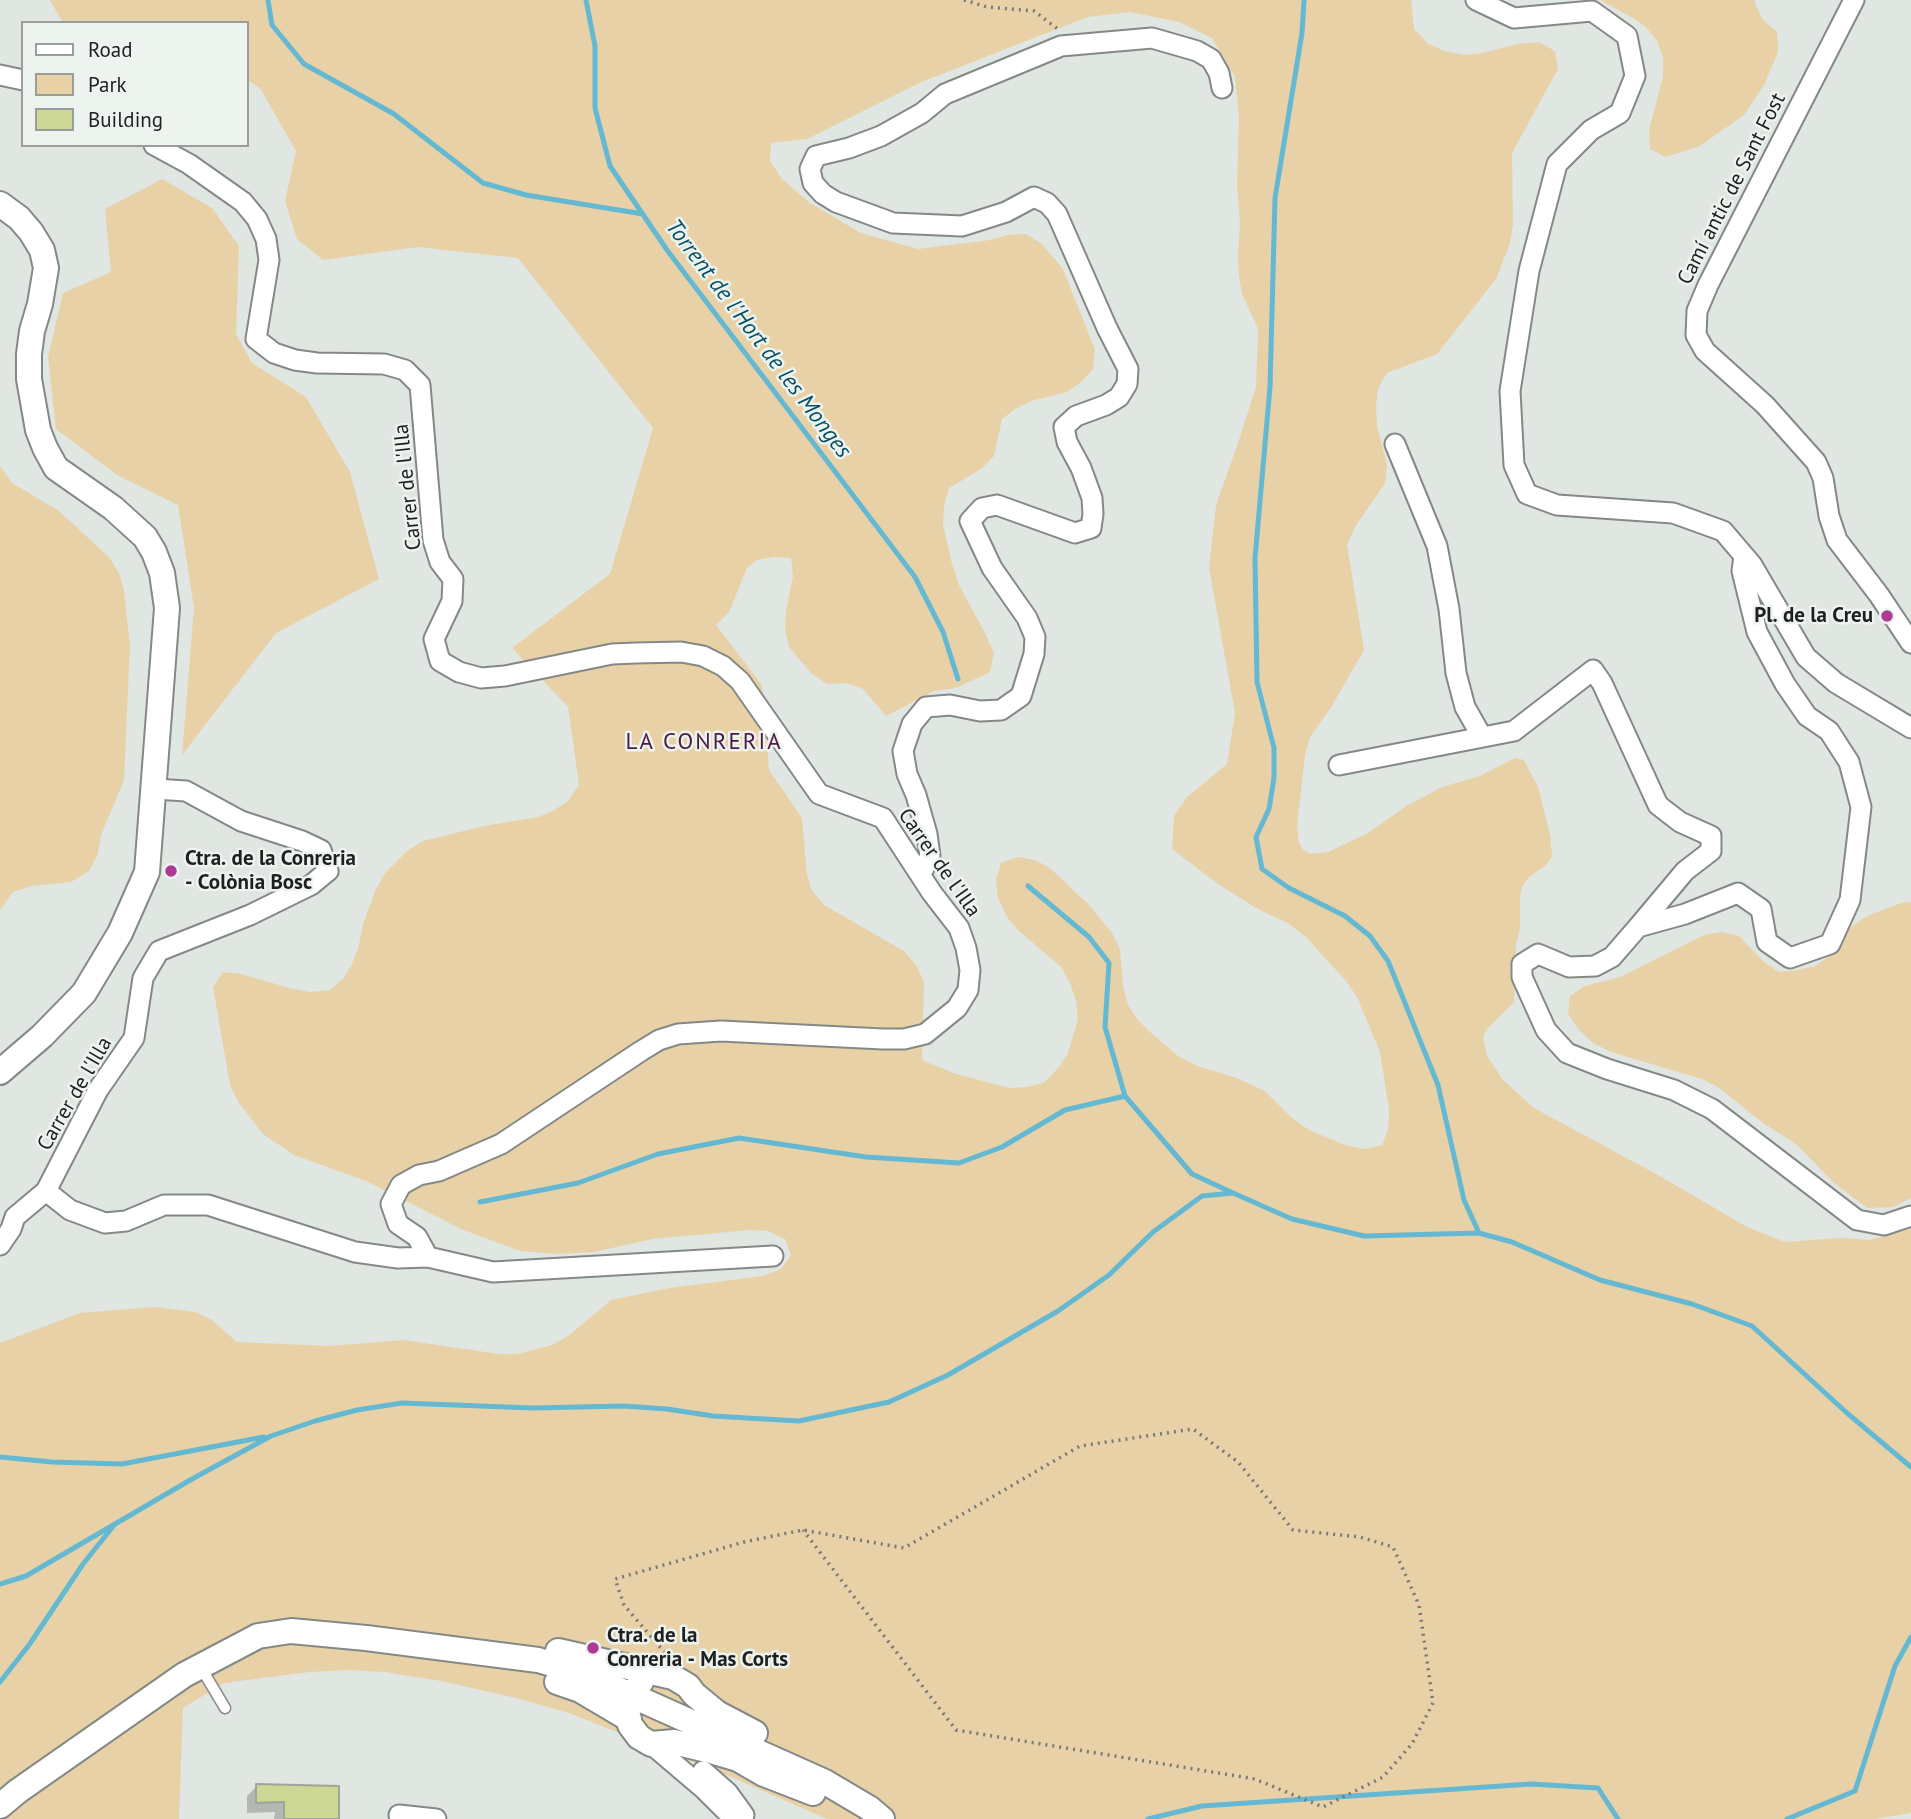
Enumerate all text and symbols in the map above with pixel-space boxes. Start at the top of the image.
legend [21,21,248,147]
text: Road [88,36,132,63]
text: Park [88,71,127,98]
street label: Camí antic de Sant Fost [1673,89,1791,289]
text: Building [88,106,163,133]
water label: Torrent de l'Hort de les Monges [659,214,857,464]
street label: Carrer de l'Illa [389,423,427,551]
place label: Pl. de la Creu [1754,603,1873,629]
marker: Pl. de la Creu [1879,608,1895,624]
district label: LA CONRERIA [627,728,781,756]
street label: Carrer de l'Illa [892,804,986,922]
place label: Ctra. de la Conreria - Colònia Bosc [185,846,356,896]
marker: Ctra. de la Conreria - Colònia Bosc [163,863,179,879]
street label: Carrer de l'Illa [32,1033,118,1155]
place label: Ctra. de la Conreria - Mas Corts [607,1623,788,1673]
marker: Ctra. de la Conreria - Mas Corts [585,1640,601,1656]

